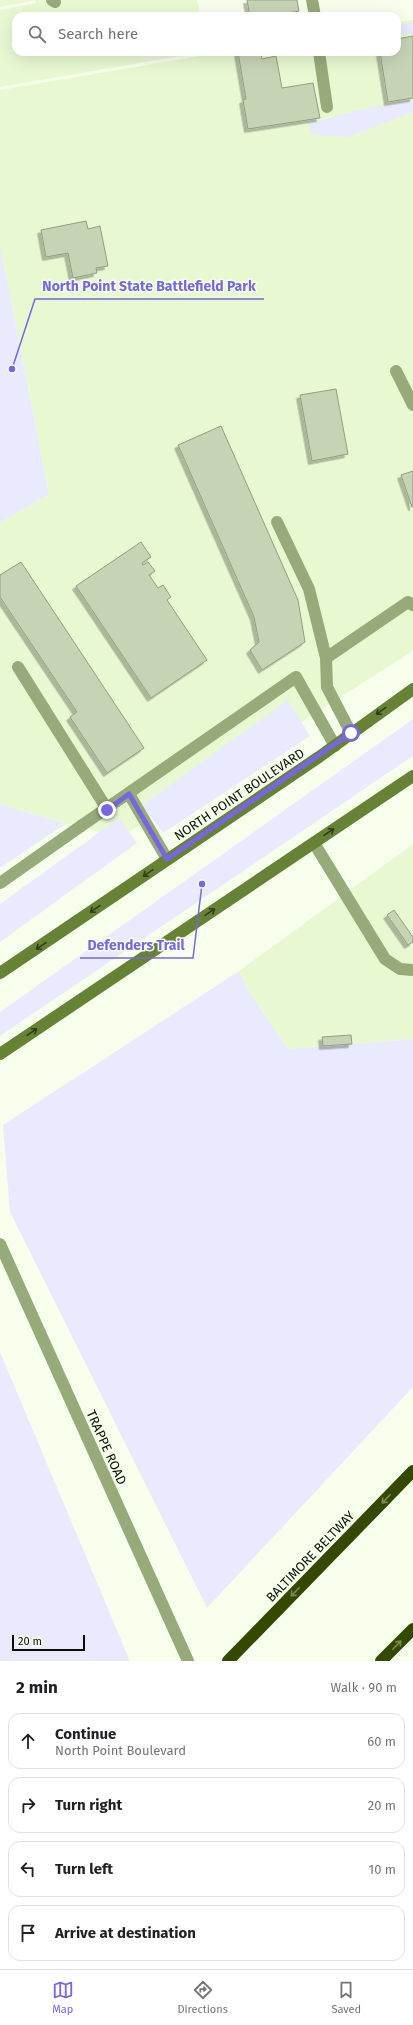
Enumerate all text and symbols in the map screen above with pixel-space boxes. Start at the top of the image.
search box [12,12,401,56]
icon: search [26,23,48,45]
text: Search here [58,25,138,43]
callout: North Point State Battlefield Park [35,273,264,299]
text: North Point State Battlefield Park [42,278,256,295]
one-way arrow [376,707,387,716]
route start [342,724,360,742]
street label: NORTH POINT BOULEVARD [171,745,307,844]
route end [98,801,116,819]
one-way arrow [324,828,335,836]
one-way arrow [143,869,154,877]
one-way arrow [90,905,101,913]
one-way arrow [204,908,216,916]
callout: Defenders Trail [80,932,193,958]
text: Defenders Trail [87,937,185,954]
one-way arrow [35,942,46,950]
one-way arrow [27,1028,38,1036]
street label: TRAPPE ROAD [83,1408,130,1487]
one-way arrow [381,1494,391,1504]
street label: BALTIMORE BELTWAY [263,1507,358,1605]
one-way arrow [290,1587,300,1597]
scale bar [12,1633,85,1652]
text: 20 m [18,1635,42,1648]
one-way arrow [392,1640,402,1650]
text: 2 min [16,1677,58,1698]
text: Walk · 90 m [331,1680,397,1695]
text: Continue [55,1725,116,1743]
icon: ahead [17,1730,39,1752]
text: 60 m [367,1734,396,1749]
text: North Point Boulevard [55,1743,186,1758]
icon: right [17,1794,39,1816]
text: Turn right [55,1796,122,1814]
text: 20 m [368,1798,396,1813]
icon: left [17,1858,39,1880]
text: Turn left [55,1860,113,1878]
text: 10 m [369,1862,396,1877]
icon: arrive [17,1922,39,1944]
text: Arrive at destination [55,1924,196,1942]
tab: Map [52,1979,74,2016]
tab: Directions [177,1979,228,2016]
tab: Saved [331,1979,361,2016]

